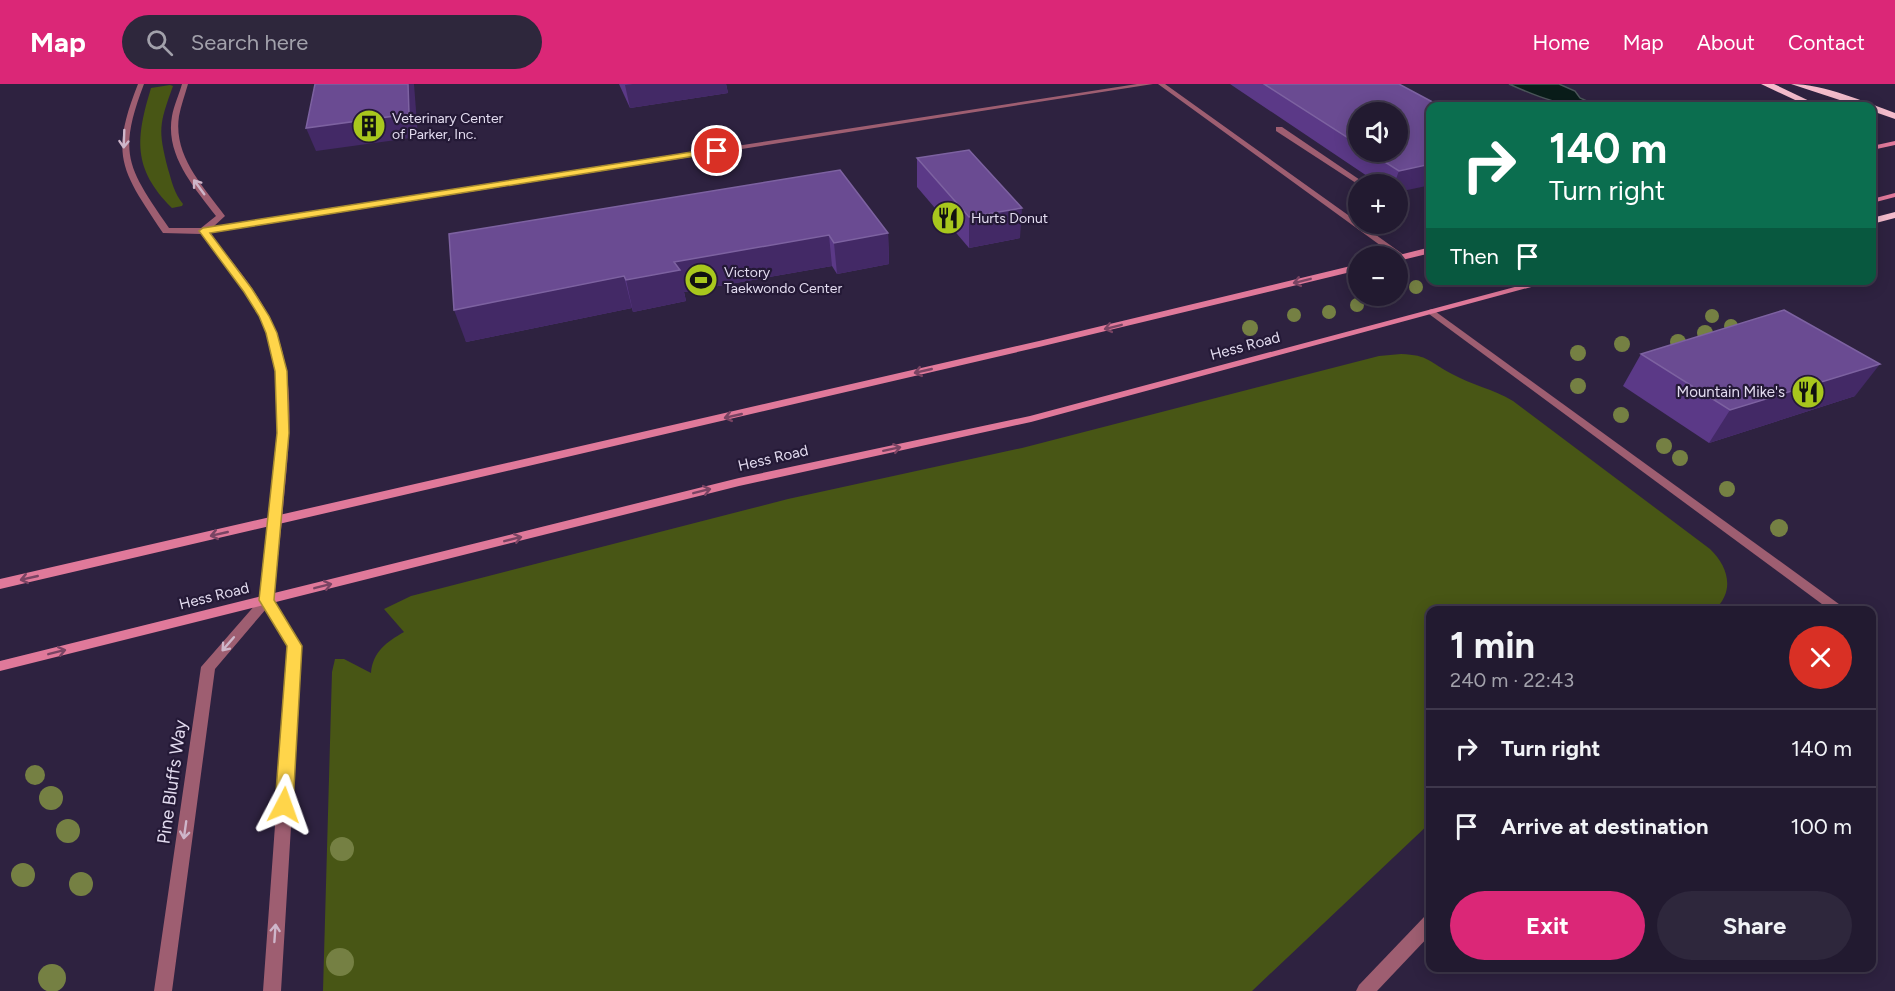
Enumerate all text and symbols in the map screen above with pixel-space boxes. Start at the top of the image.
search box [122,15,542,69]
text: Map [30,25,86,59]
icon: search [143,26,176,59]
text: Search here [191,29,308,56]
text: Home [1533,30,1590,55]
text: Map [1623,30,1664,55]
text: About [1697,30,1755,55]
text: Contact [1788,30,1865,55]
map controls [1348,102,1408,306]
button: sound [1348,102,1408,162]
building icon: Veterinary Center of Parker, Inc. [351,108,387,144]
place label: Veterinary Center of Parker, Inc. [392,110,504,143]
text: 140 m [1549,123,1667,174]
pin [691,125,742,176]
icon: right [1450,126,1528,204]
one-way arrow [119,129,130,149]
icon: arrive [700,134,733,167]
button: + [1348,174,1408,234]
text: Turn right [1549,174,1665,207]
one-way arrow [193,180,206,196]
restaurant icon: Hurts Donut [930,200,966,236]
place label: Hurts Donut [971,210,1048,227]
icon: arrive [1511,240,1544,273]
text: Then [1450,243,1499,270]
button: − [1348,246,1408,306]
sports icon: Victory Taekwondo Center [683,262,719,298]
place label: Victory Taekwondo Center [724,264,842,297]
one-way arrow [1293,275,1312,287]
one-way arrow [1103,321,1122,333]
street label: Hess Road [1208,328,1282,364]
one-way arrow [914,366,933,378]
restaurant icon: Mountain Mike's [1790,374,1826,410]
place label: Mountain Mike's [1677,383,1785,401]
one-way arrow [724,410,743,422]
street label: Hess Road [736,441,810,475]
one-way arrow [882,443,901,454]
one-way arrow [692,485,711,497]
one-way arrow [209,529,229,540]
one-way arrow [503,532,522,544]
one-way arrow [19,572,38,584]
street label: Hess Road [177,579,251,613]
one-way arrow [314,579,333,591]
text: 1 min [1450,624,1535,667]
button: close [1789,626,1852,689]
one-way arrow [221,636,235,651]
one-way arrow [47,645,66,657]
text: 240 m · 22:43 [1450,668,1574,692]
street label: Pine Bluffs Way [152,718,192,845]
icon: right [1450,732,1483,765]
text: Turn right [1501,735,1600,762]
text: 140 m [1791,735,1852,762]
position arrow [252,773,316,837]
icon: arrive [1450,810,1483,843]
text: Arrive at destination [1501,813,1709,840]
text: 100 m [1791,813,1852,840]
one-way arrow [179,819,190,839]
button: Exit [1450,891,1645,960]
button: Share [1657,891,1852,960]
one-way arrow [270,923,281,943]

